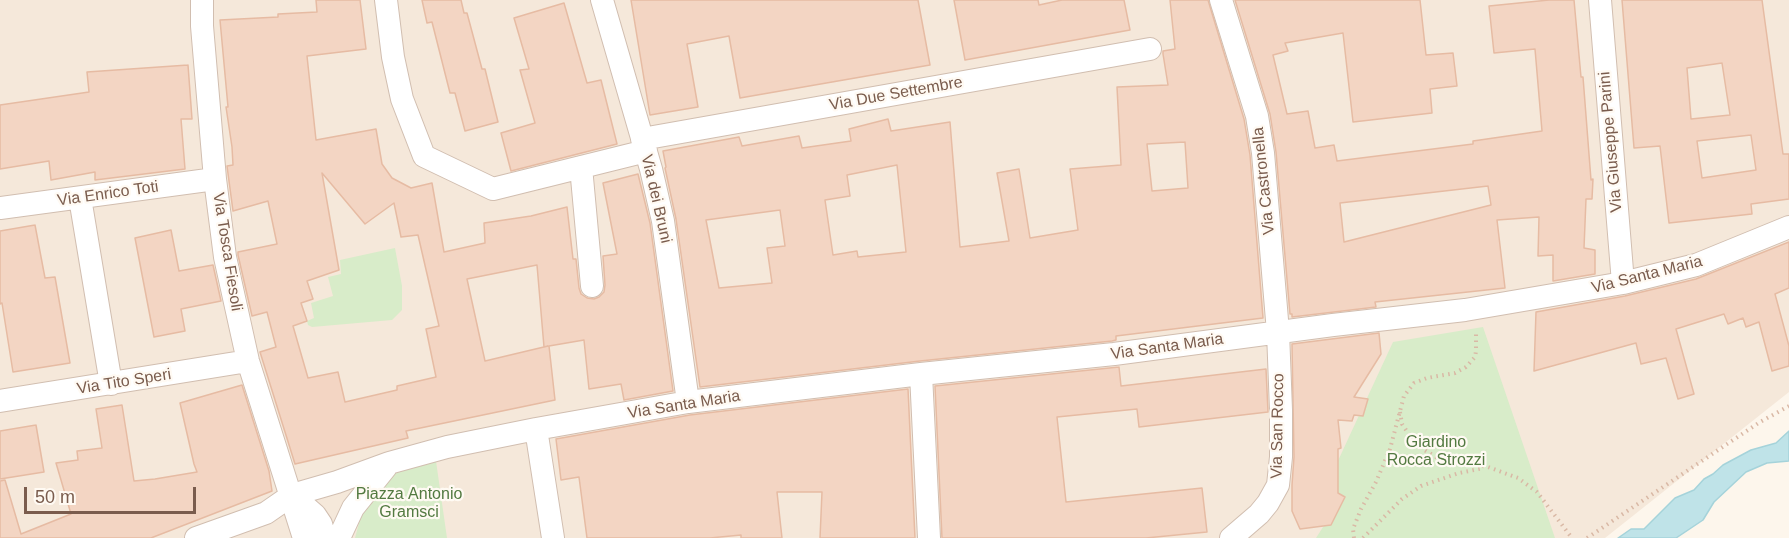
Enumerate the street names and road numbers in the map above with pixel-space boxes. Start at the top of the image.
street label: Via Giuseppe Parini [1595,71,1627,213]
street label: Via Due Settembre [828,73,964,115]
street label: Via Castronella [1249,126,1279,236]
street label: Via dei Bruni [636,153,676,245]
street label: Via Enrico Toti [56,177,160,211]
street label: Via Tosca Fiesoli [208,191,246,313]
street label: Via Santa Maria [1590,252,1704,298]
street label: Via Santa Maria [1109,330,1225,364]
street label: Via Tito Speri [76,365,172,399]
street label: Via San Rocco [1267,373,1289,479]
street label: Via Santa Maria [626,387,742,423]

